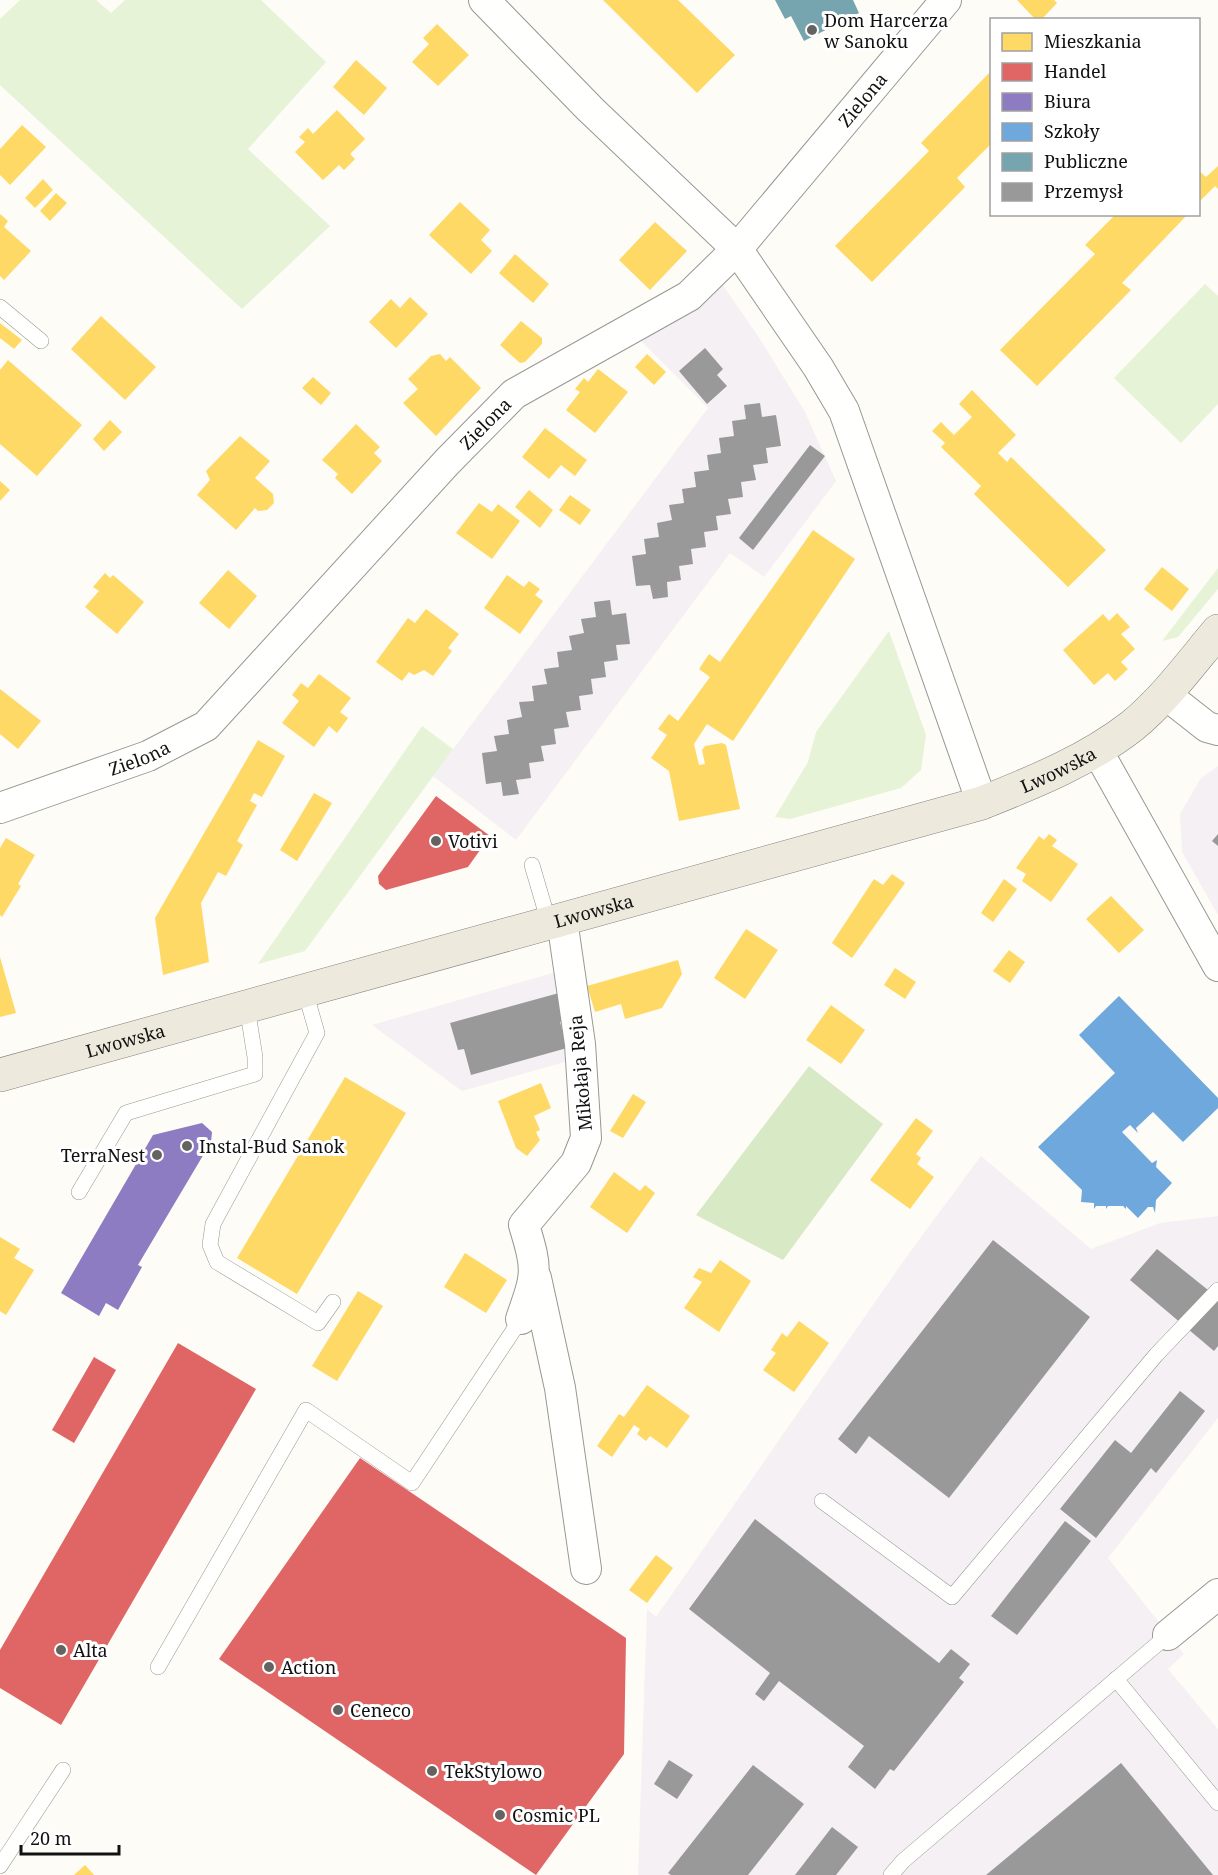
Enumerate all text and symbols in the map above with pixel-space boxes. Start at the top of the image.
place label: Dom Harcerza w Sanoku [824,8,948,53]
legend [990,18,1200,216]
marker: Dom Harcerza w Sanoku [805,23,819,37]
text: Mieszkania [1044,29,1142,53]
text: Handel [1044,59,1107,83]
street label: Zielona [833,67,892,132]
text: Biura [1044,89,1091,113]
text: Szkoły [1044,119,1100,143]
text: Publiczne [1044,149,1128,173]
text: Przemysł [1044,179,1123,203]
street label: Zielona [454,392,516,454]
street label: Zielona [106,735,174,781]
street label: Lwowska [1017,741,1100,798]
place label: Votivi [448,829,498,853]
marker: Votivi [429,834,443,848]
street label: Lwowska [551,888,636,933]
street label: Mikołaja Reja [563,1014,597,1132]
street label: Lwowska [83,1018,168,1063]
place label: Instal-Bud Sanok [199,1134,345,1158]
marker: Instal-Bud Sanok [180,1139,194,1153]
place label: TerraNest [61,1143,145,1167]
marker: TerraNest [150,1148,164,1162]
place label: Alta [73,1638,108,1662]
marker: Alta [54,1643,68,1657]
place label: Action [281,1655,337,1679]
marker: Action [262,1660,276,1674]
place label: Ceneco [350,1698,411,1722]
marker: Ceneco [331,1703,345,1717]
place label: TekStylowo [444,1759,542,1783]
marker: TekStylowo [425,1764,439,1778]
place label: Cosmic PL [512,1803,600,1827]
marker: Cosmic PL [493,1808,507,1822]
scale bar [21,1818,118,1856]
text: 20 m [30,1826,72,1850]

